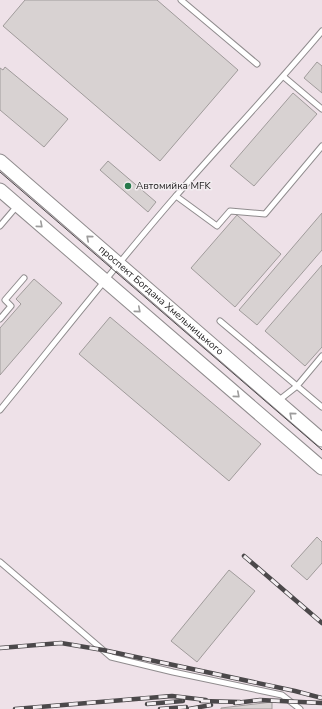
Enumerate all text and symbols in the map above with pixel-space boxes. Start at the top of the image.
place label: Автомийка MFK [136,179,211,193]
marker: Автомийка MFK [123,181,133,191]
one-way arrow [35,220,43,228]
one-way arrow [86,235,93,242]
street label: проспект Богдана Хмельницького [95,242,227,359]
one-way arrow [134,305,141,312]
one-way arrow [232,390,240,397]
one-way arrow [290,412,297,419]

